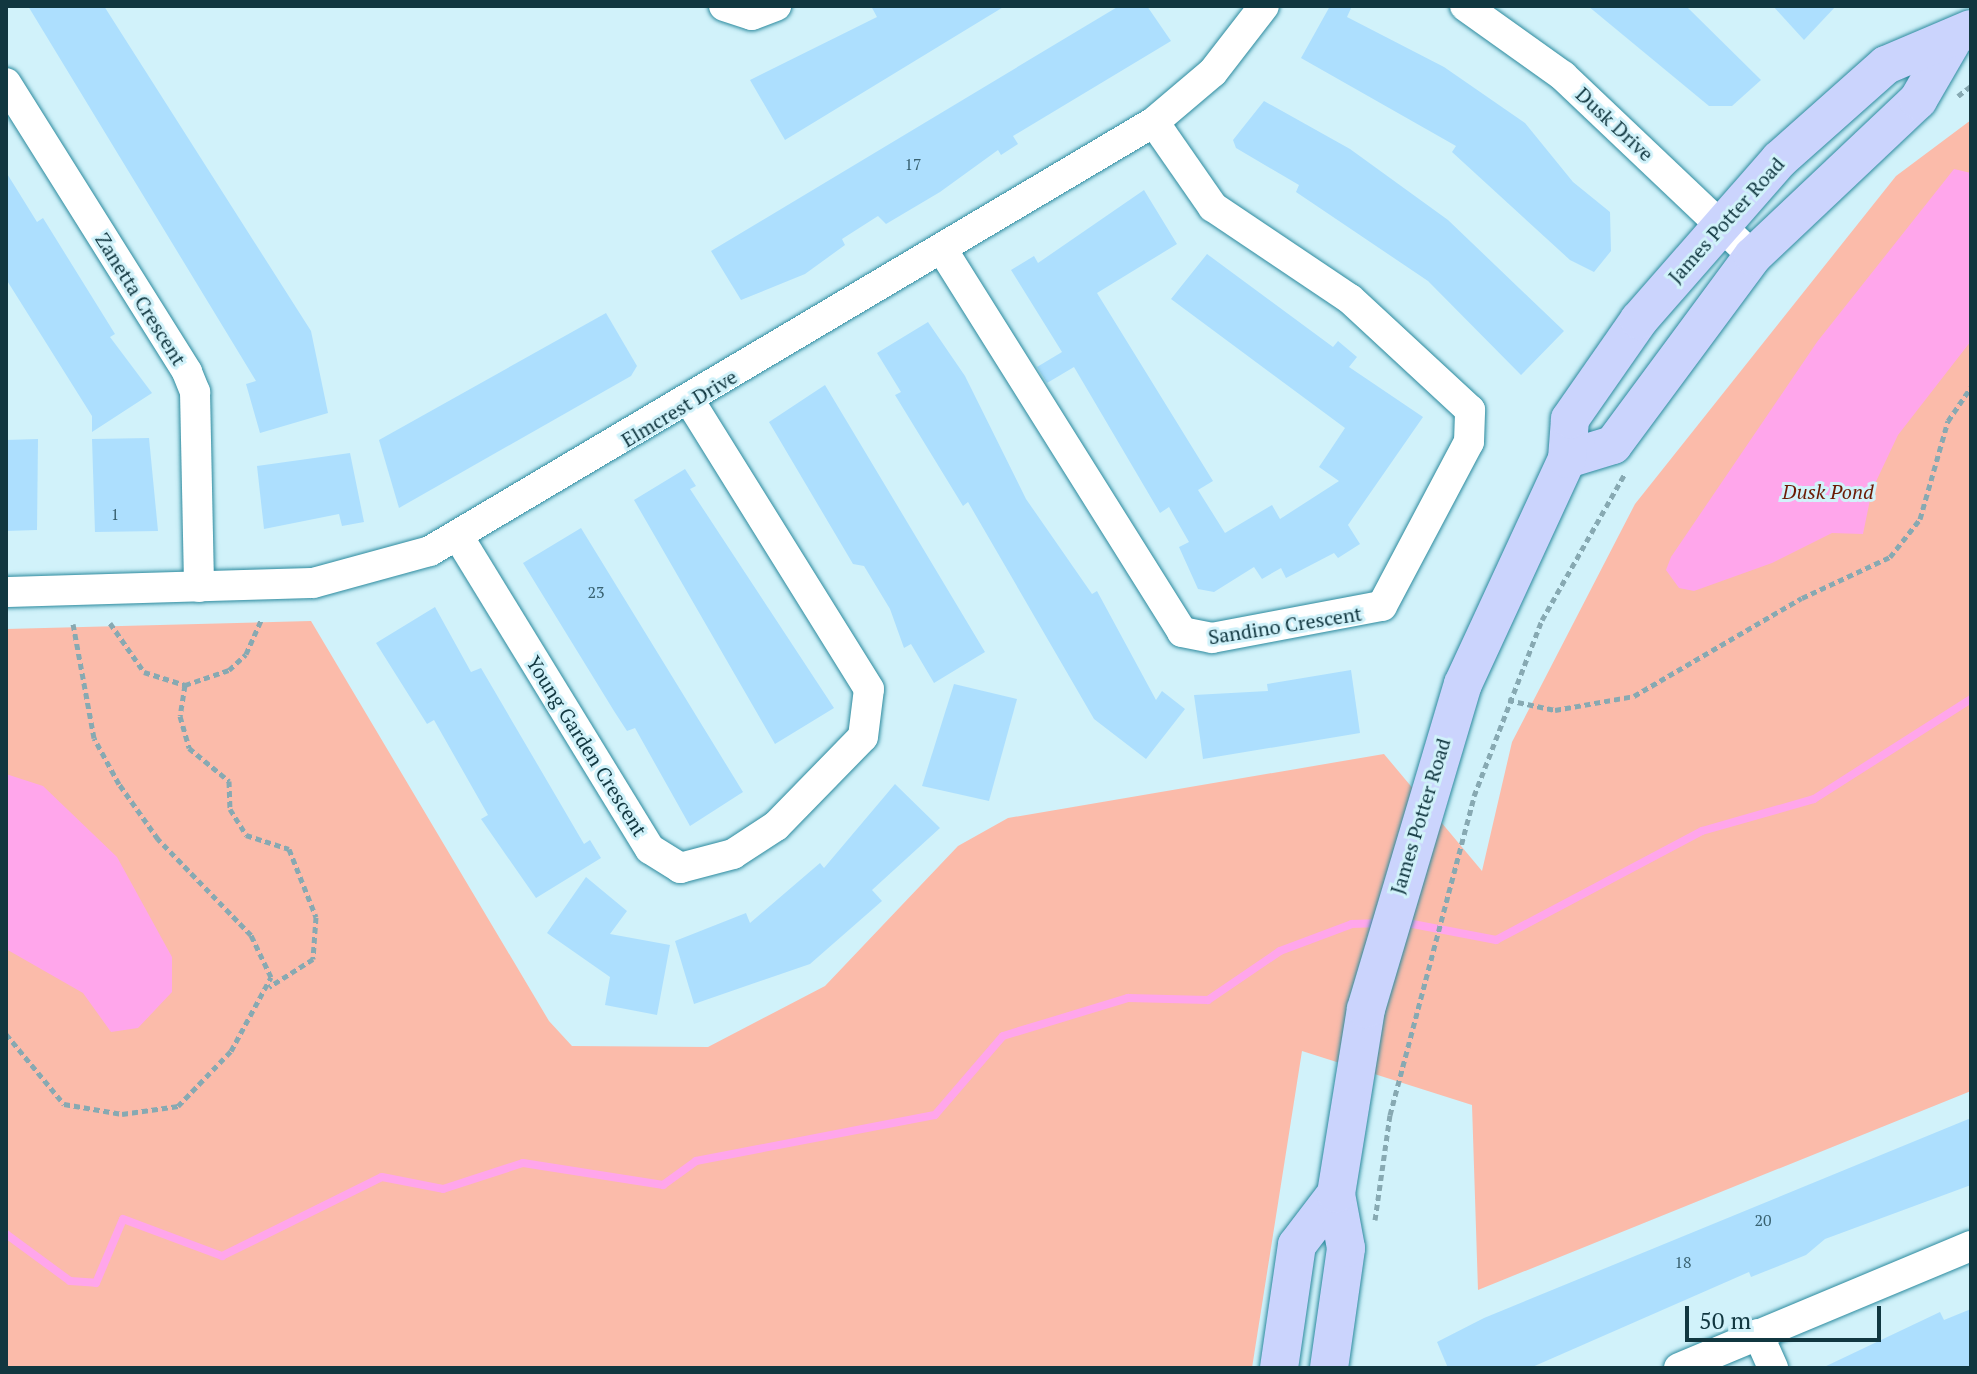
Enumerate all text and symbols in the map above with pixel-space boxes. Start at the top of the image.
street label: Dusk Drive [1571,82,1659,166]
street label: James Potter Road [1663,152,1789,288]
house number: 17 [904,154,922,174]
street label: Zanetta Crescent [91,228,191,370]
street label: Elmcrest Drive [617,364,741,452]
park label: Dusk Pond [1782,479,1874,503]
house number: 1 [111,504,119,524]
house number: 23 [587,582,605,602]
street label: Sandino Crescent [1206,601,1364,649]
street label: Young Garden Crescent [522,651,652,841]
street label: James Potter Road [1385,735,1455,897]
house number: 20 [1754,1210,1772,1230]
house number: 18 [1674,1252,1692,1272]
scale bar [1689,1290,1885,1340]
text: 50 m [1699,1304,1751,1336]

